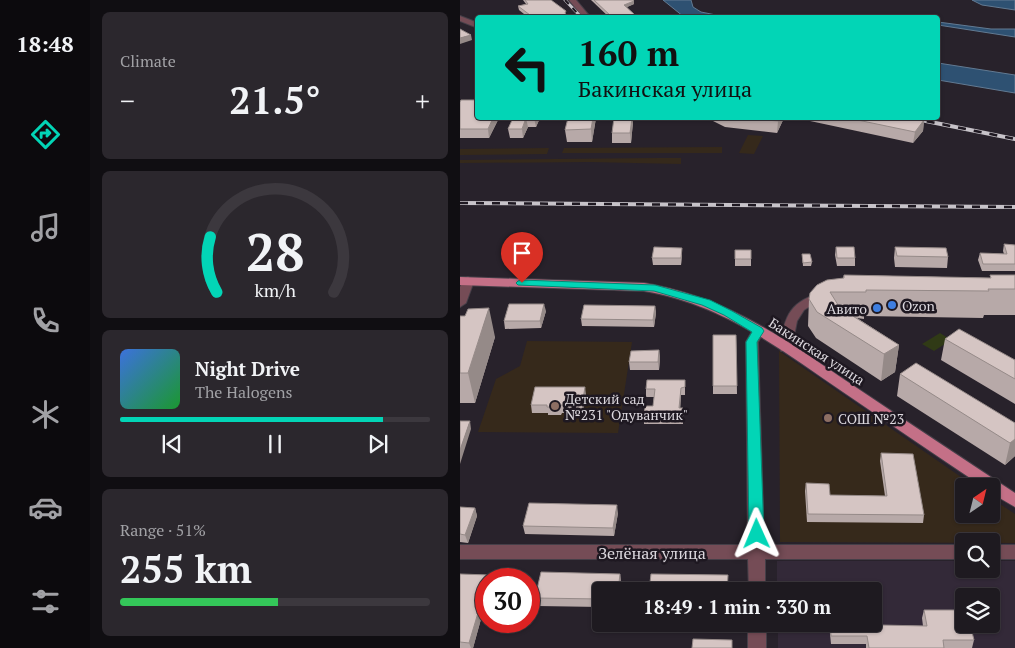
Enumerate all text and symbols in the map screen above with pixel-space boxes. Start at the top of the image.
text: 18:48 [16,29,74,58]
text: 160 m [578,30,679,76]
icon: left [495,35,560,100]
text: Climate [120,50,176,72]
text: Бакинская улица [578,74,752,103]
text: 21.5° [229,75,321,125]
text: − [120,82,135,119]
text: + [415,82,430,119]
icon: directions [28,117,63,152]
icon: music [28,210,63,245]
text: 28 [246,217,304,286]
pin [501,232,543,283]
icon: arrive [508,239,536,267]
text: km/h [254,278,296,302]
place label: Ozon [902,296,936,315]
place label: Авито [827,299,867,318]
marker: Ozon [886,299,898,311]
marker: Авито [871,302,883,314]
icon: phone [28,303,63,338]
street label: Бакинская улица [765,313,869,389]
text: Night Drive [195,356,300,381]
text: The Halogens [195,381,293,403]
place label: Детский сад №231 "Одуванчик" [565,389,688,424]
icon: climate [28,397,63,432]
marker: Детский сад №231 "Одуванчик" [549,400,561,412]
place label: СОШ №23 [838,409,904,428]
marker: СОШ №23 [822,412,834,424]
icon: previous [158,430,186,458]
icon: pause [261,430,289,458]
icon: next [364,430,392,458]
north arrow [955,478,1000,522]
map controls [955,478,1000,633]
icon: car [28,490,63,525]
position arrow [730,507,782,559]
text: Range · 51% [120,519,206,541]
button: search [955,533,1000,578]
street label: Зелёная улица [598,542,706,564]
text: 255 km [120,544,252,594]
speed limit sign: 30 [475,568,540,633]
icon: filters [28,584,63,619]
button: layers [955,588,1000,633]
text: 18:49 · 1 min · 330 m [643,594,831,619]

